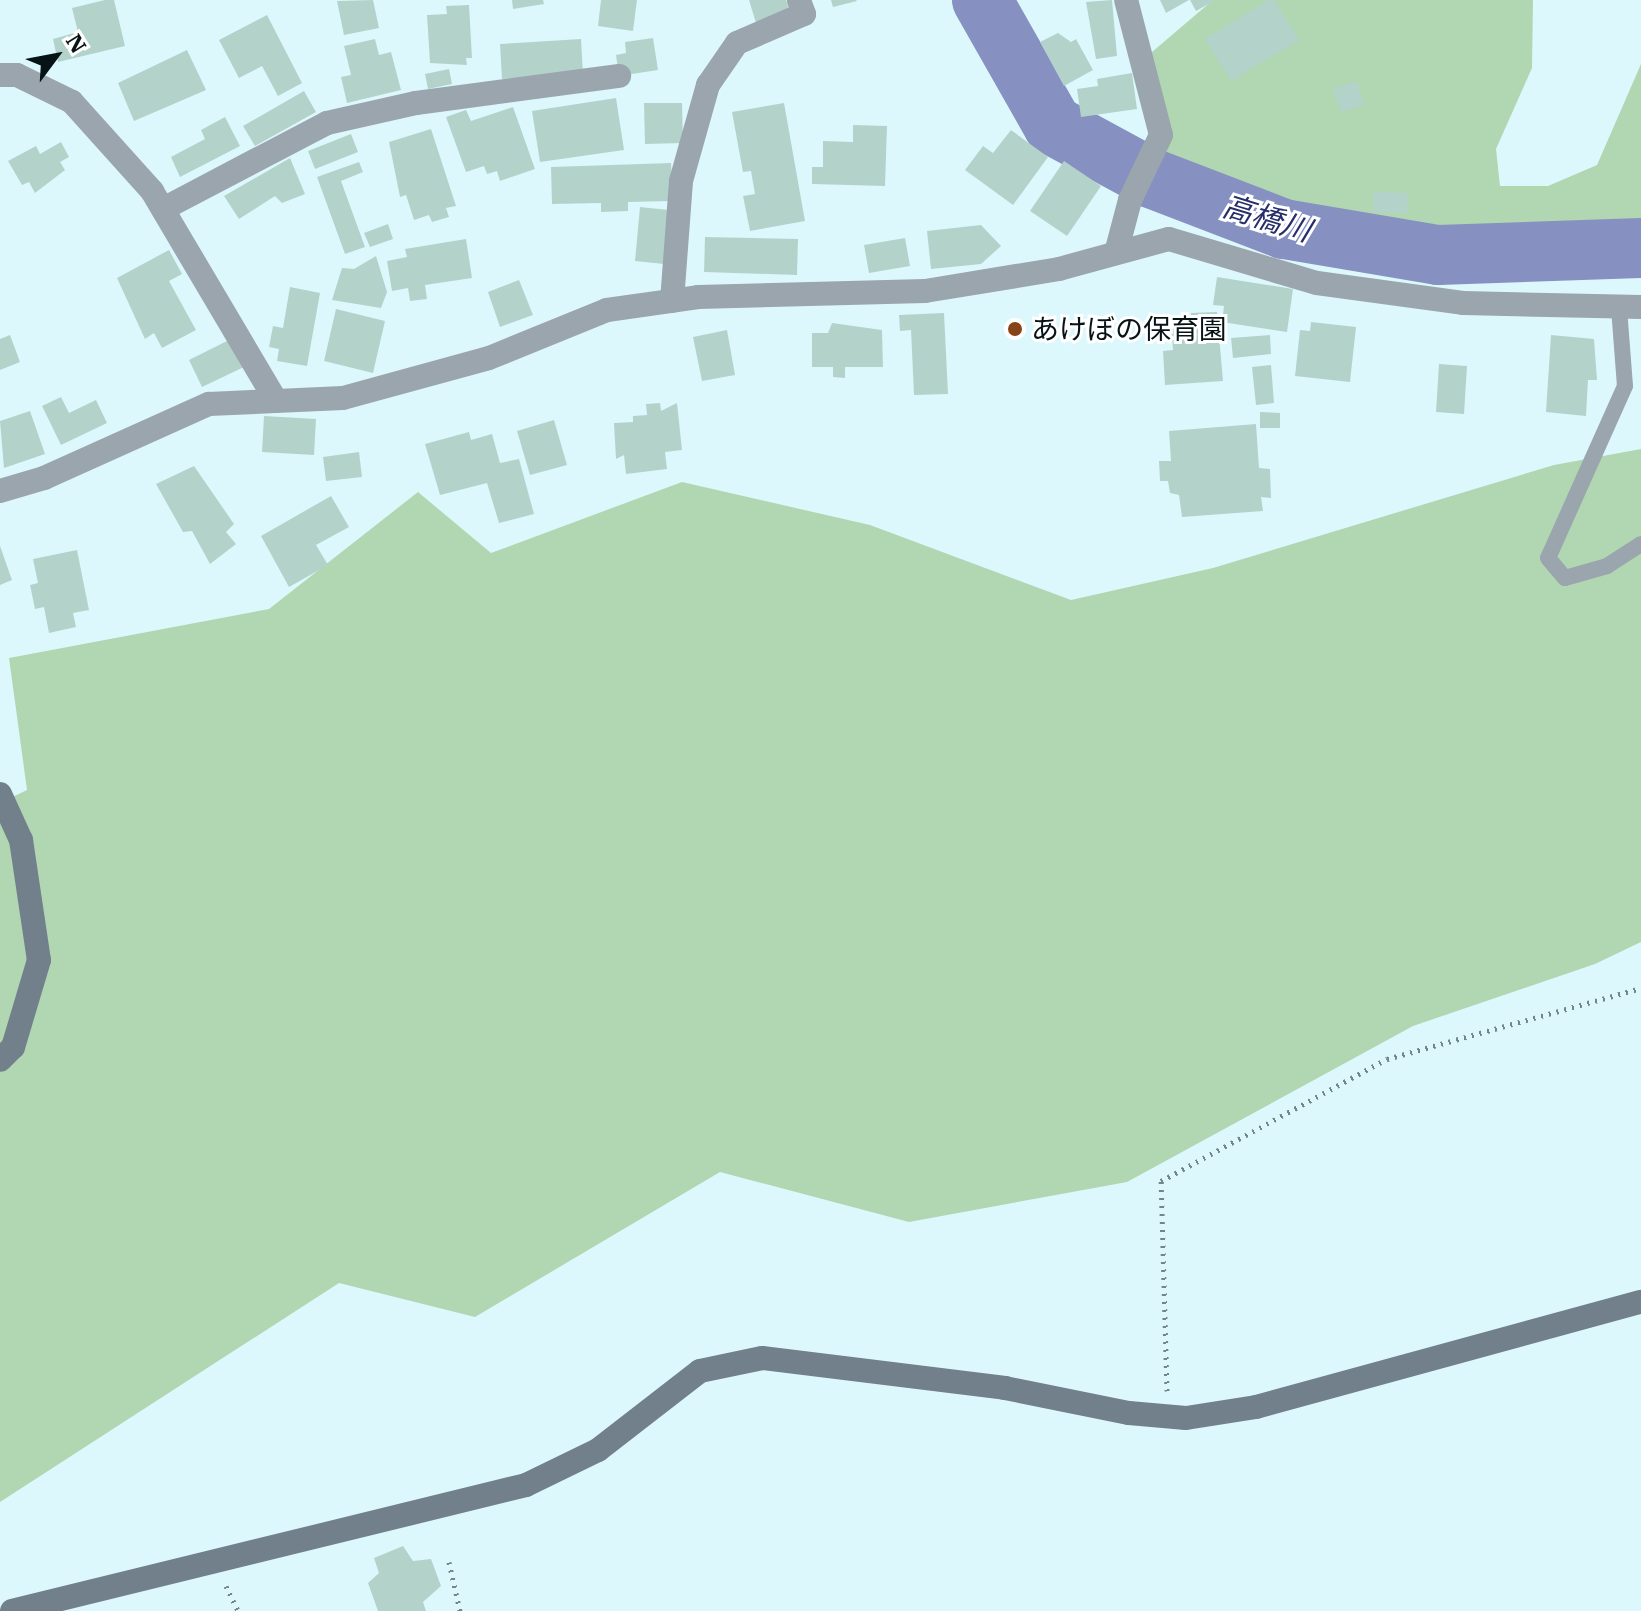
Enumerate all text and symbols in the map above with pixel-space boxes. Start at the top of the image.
north arrow [16,16,96,96]
text: N [60,28,94,58]
water label: 高橋川 [1219,188,1315,248]
place label: あけぼの保育園 [1031,312,1227,346]
marker: あけぼの保育園 [1006,320,1024,338]

